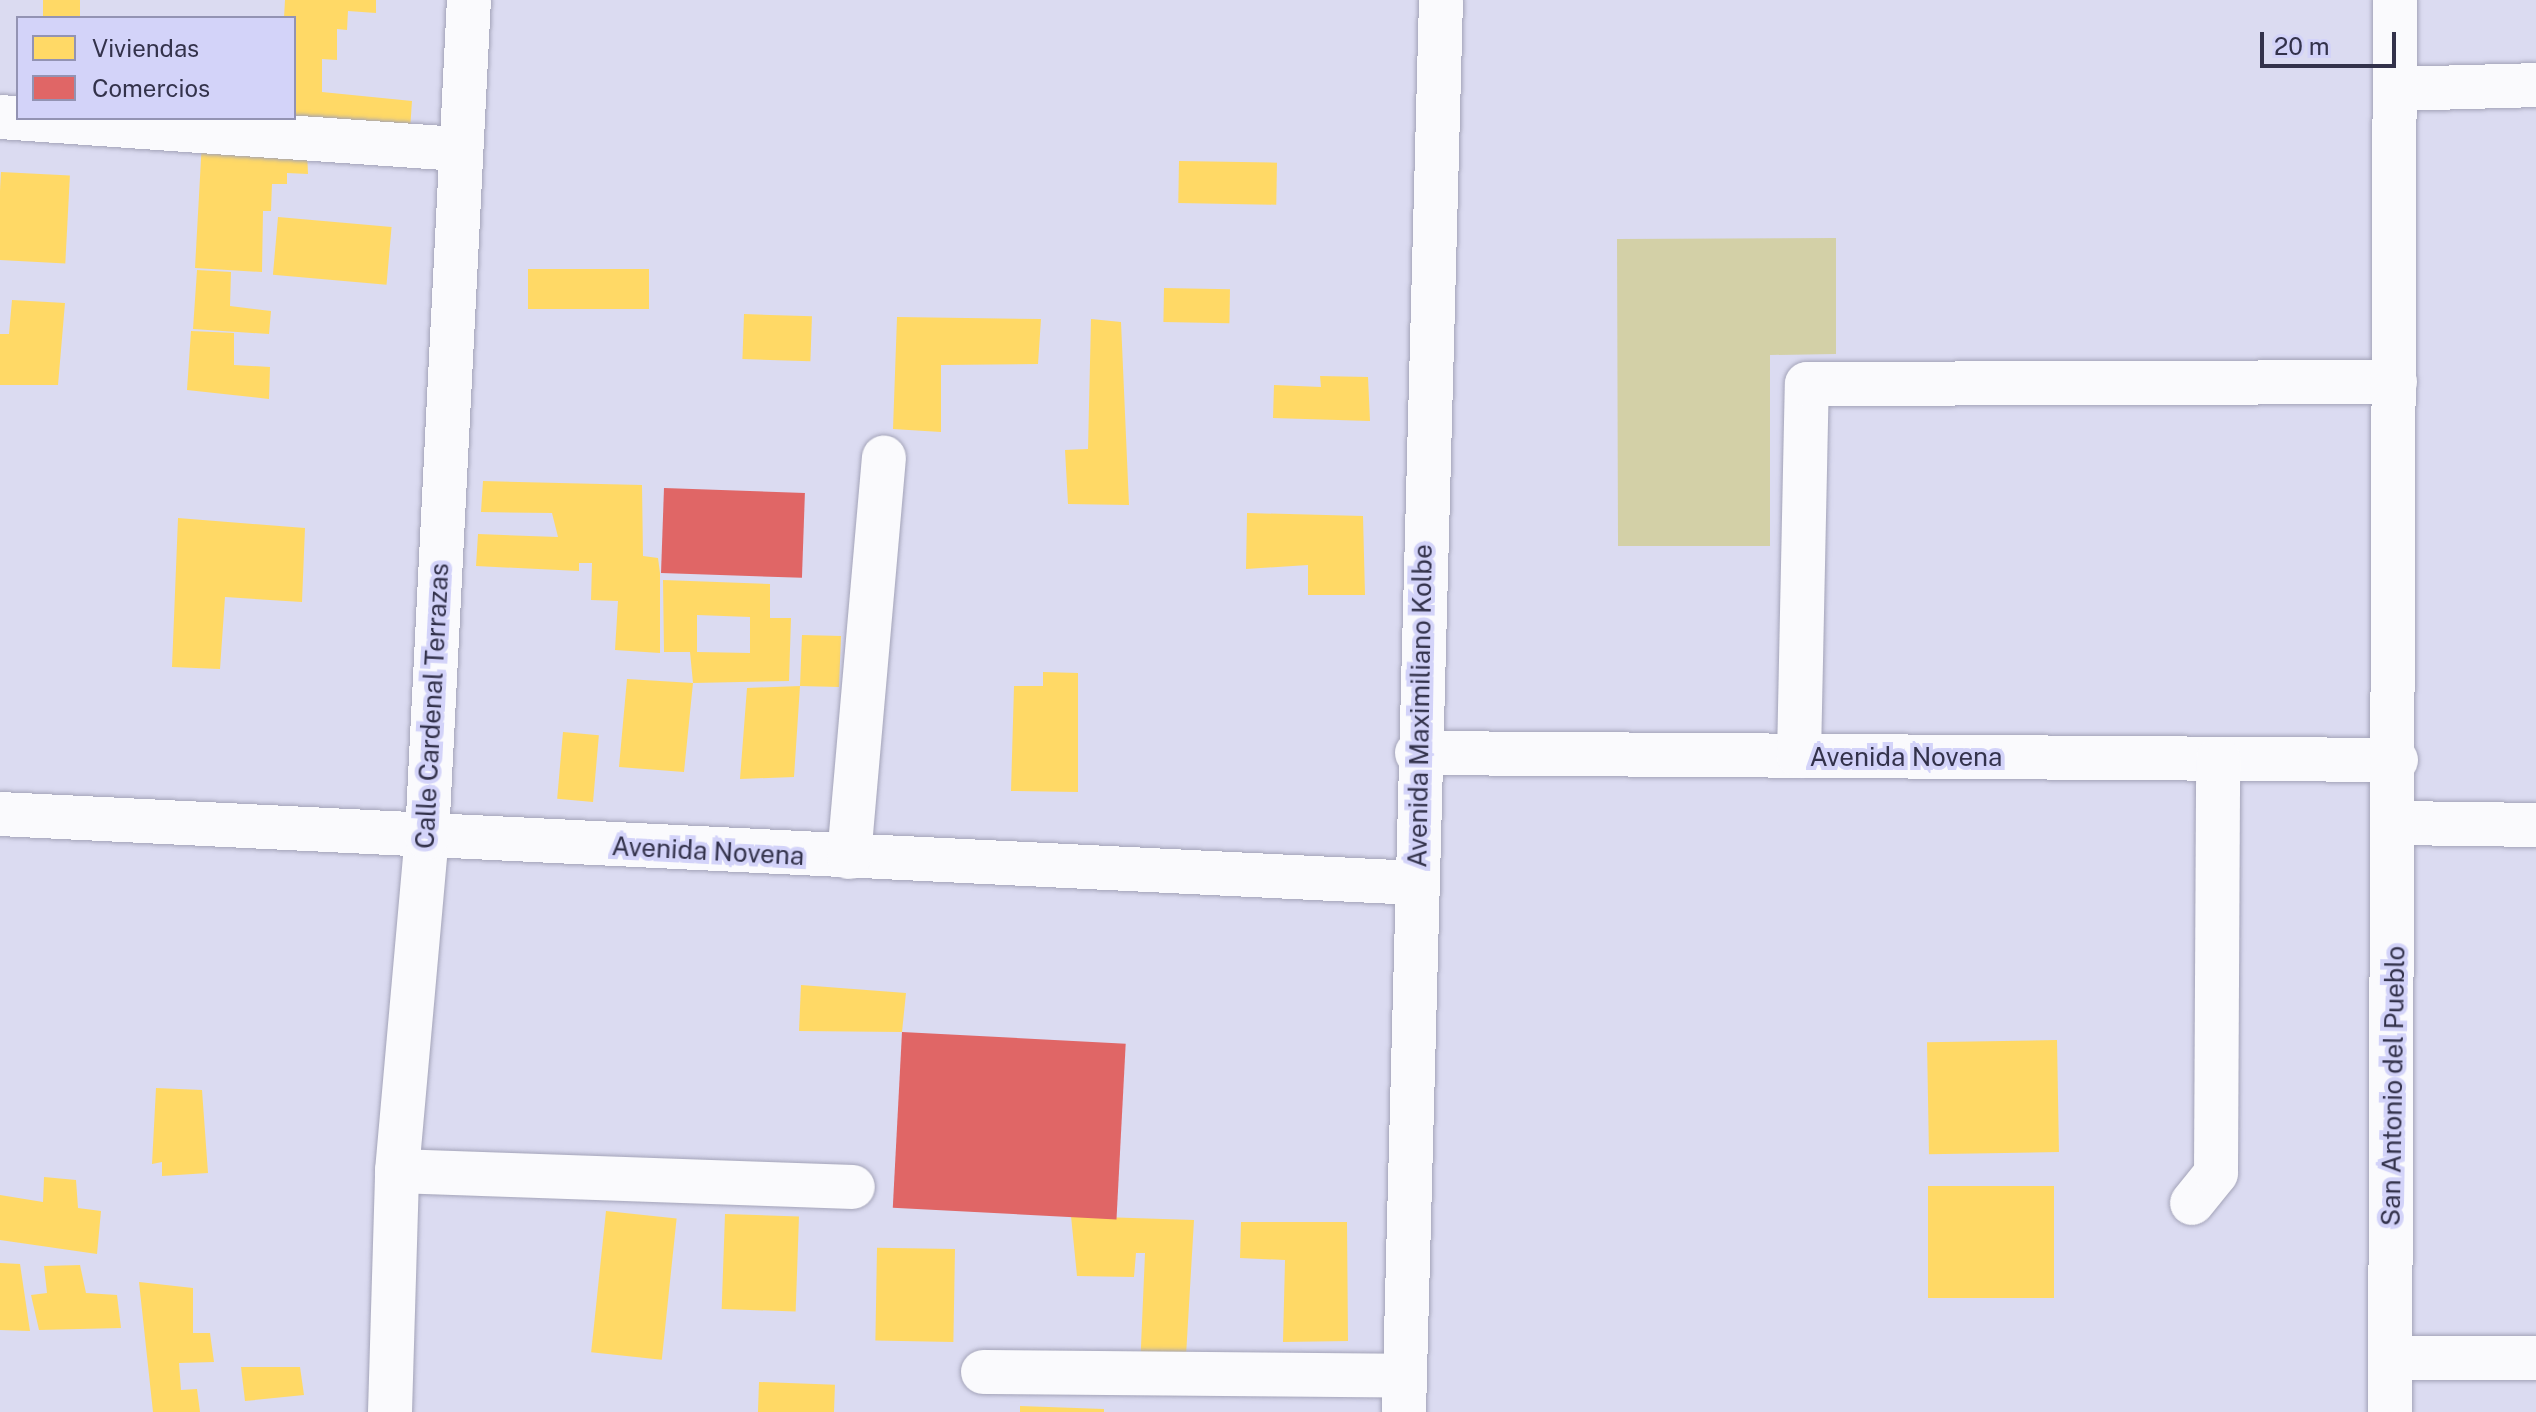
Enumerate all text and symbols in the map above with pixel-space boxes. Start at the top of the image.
legend [16,16,296,120]
scale bar [2264,16,2400,66]
text: 20 m [2274,32,2330,60]
text: Viviendas [92,34,199,62]
text: Comercios [92,74,210,102]
street label: Avenida Maximiliano Kolbe [1402,544,1438,868]
street label: Calle Cardenal Terrazas [409,562,455,850]
street label: Avenida Novena [1810,741,2002,773]
street label: Avenida Novena [611,830,805,872]
street label: San Antonio del Pueblo [2375,945,2411,1227]

